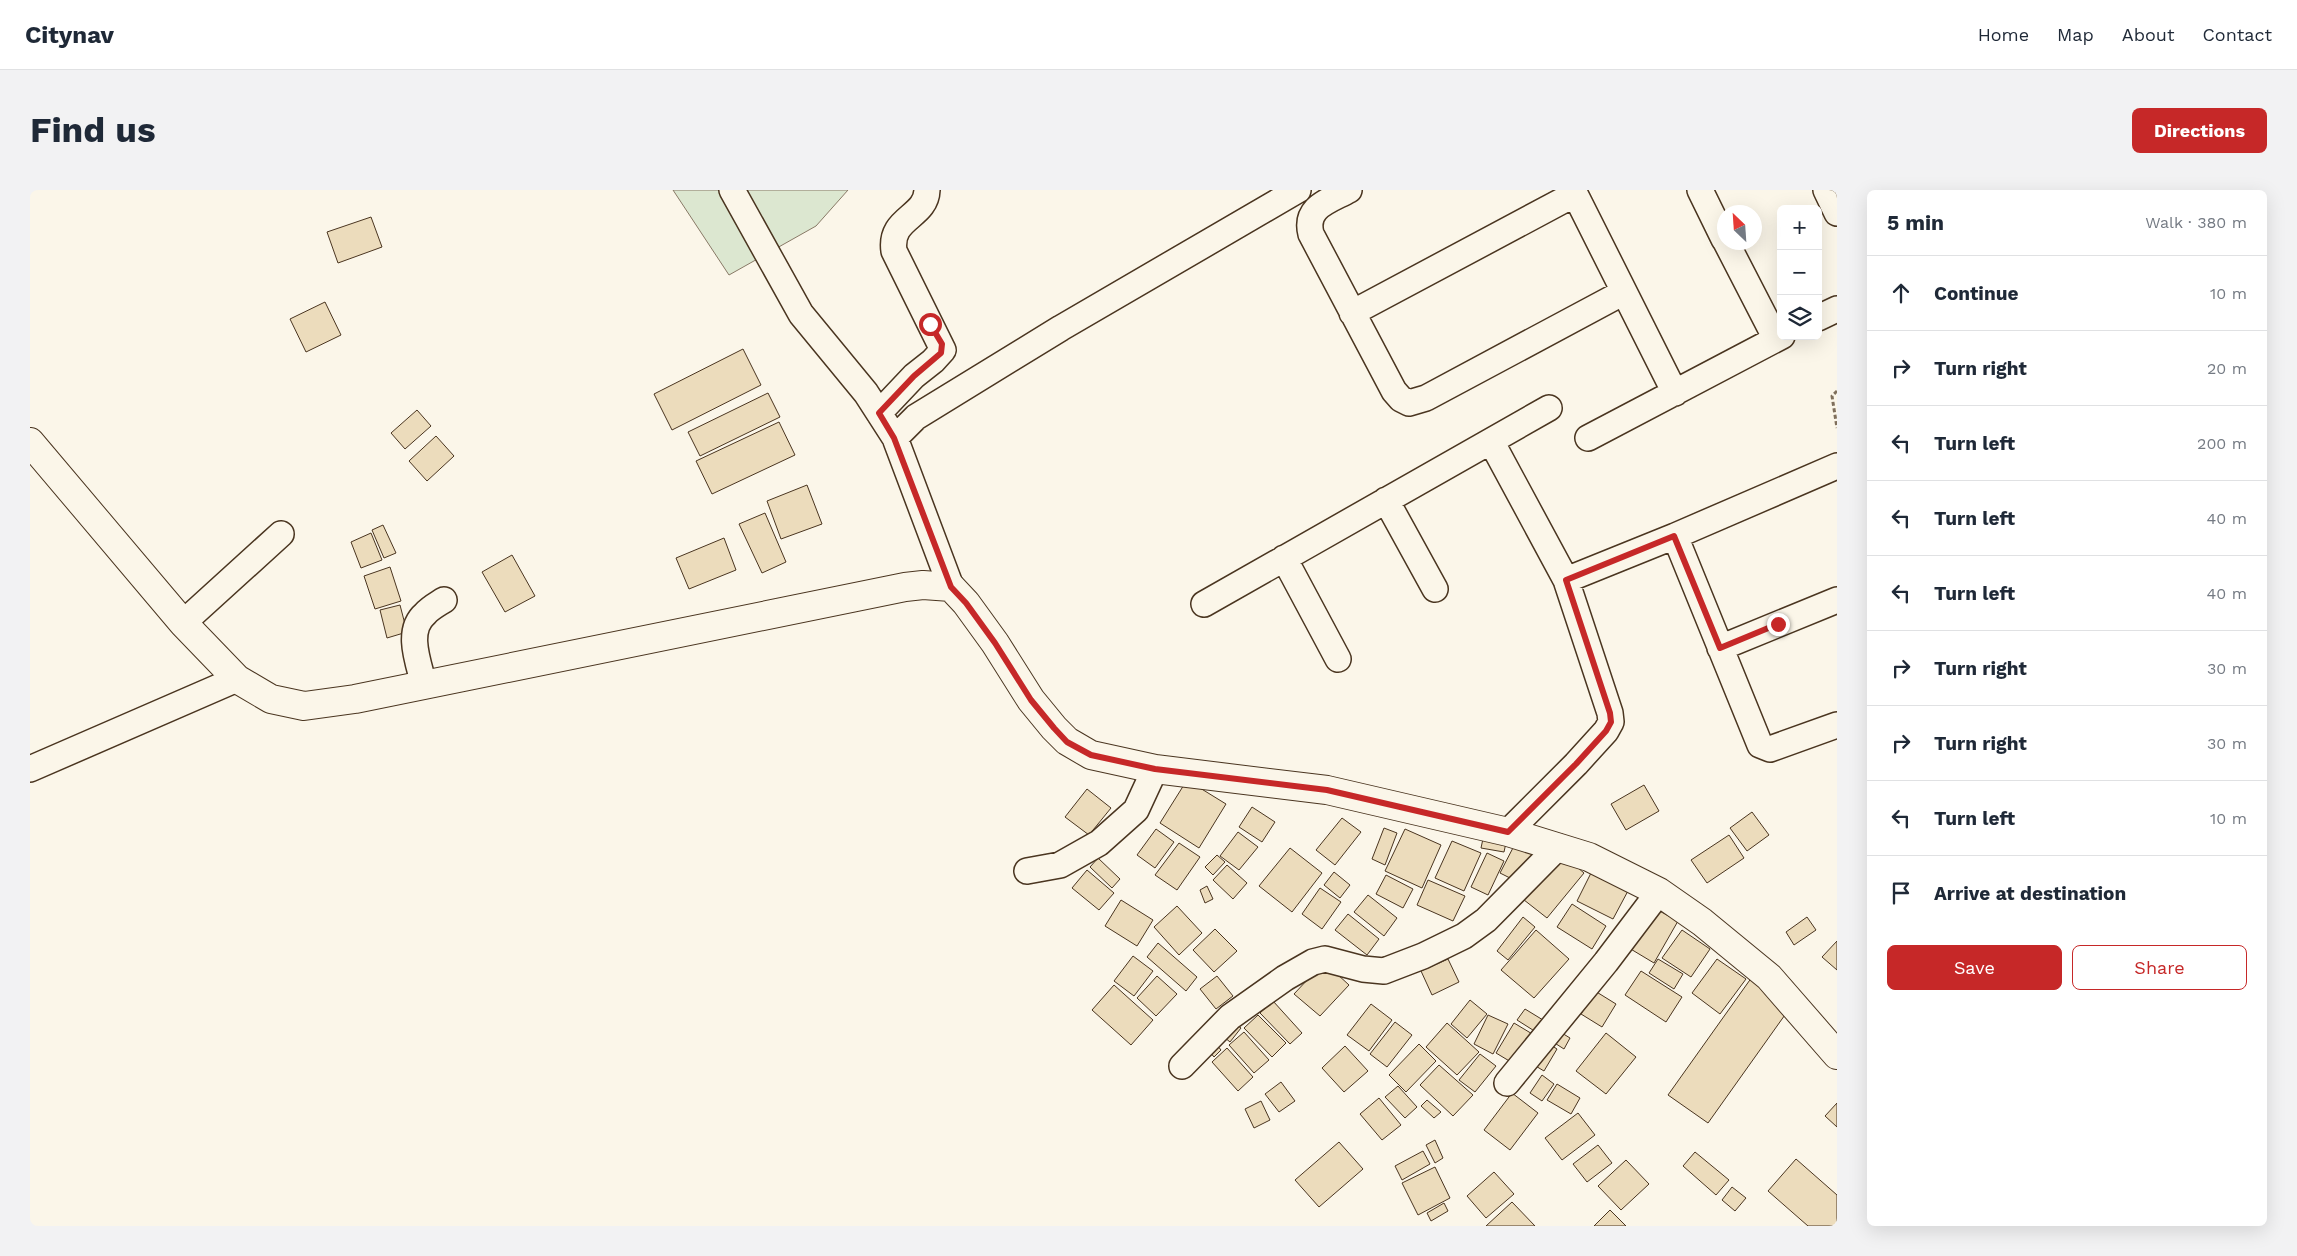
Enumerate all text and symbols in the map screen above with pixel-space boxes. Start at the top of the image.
text: Citynav [25,21,114,49]
text: Home [1978,24,2029,45]
text: Map [2057,24,2094,45]
text: About [2122,24,2174,45]
text: Contact [2202,24,2272,45]
button: Directions [2132,108,2267,153]
text: Find us [30,109,156,151]
north arrow [1717,205,1762,250]
map controls [1777,205,1822,340]
button: + [1777,205,1822,250]
text: 5 min [1887,210,1944,235]
text: Walk · 380 m [2145,213,2247,232]
button: − [1777,250,1822,295]
icon: ahead [1887,279,1915,307]
text: Continue [1934,282,2018,305]
text: 10 m [2210,284,2247,303]
button: layers [1777,295,1822,340]
route start [919,313,942,336]
icon: right [1887,354,1915,382]
text: Turn right [1934,357,2027,380]
text: 20 m [2207,359,2247,378]
icon: left [1887,429,1915,457]
text: Turn left [1934,432,2015,455]
text: 200 m [2197,434,2247,453]
icon: left [1887,504,1915,532]
text: Turn left [1934,507,2015,530]
text: 40 m [2207,509,2247,528]
icon: left [1887,579,1915,607]
text: Turn left [1934,582,2015,605]
text: 40 m [2207,584,2247,603]
route end [1767,613,1790,636]
icon: right [1887,654,1915,682]
text: Turn right [1934,657,2027,680]
text: 30 m [2207,659,2247,678]
icon: right [1887,729,1915,757]
text: Turn right [1934,732,2027,755]
text: 30 m [2207,734,2247,753]
icon: left [1887,804,1915,832]
text: Turn left [1934,807,2015,830]
text: 10 m [2210,809,2247,828]
icon: arrive [1887,879,1915,907]
text: Arrive at destination [1934,882,2126,905]
button: Save [1887,945,2062,990]
button: Share [2072,945,2247,990]

